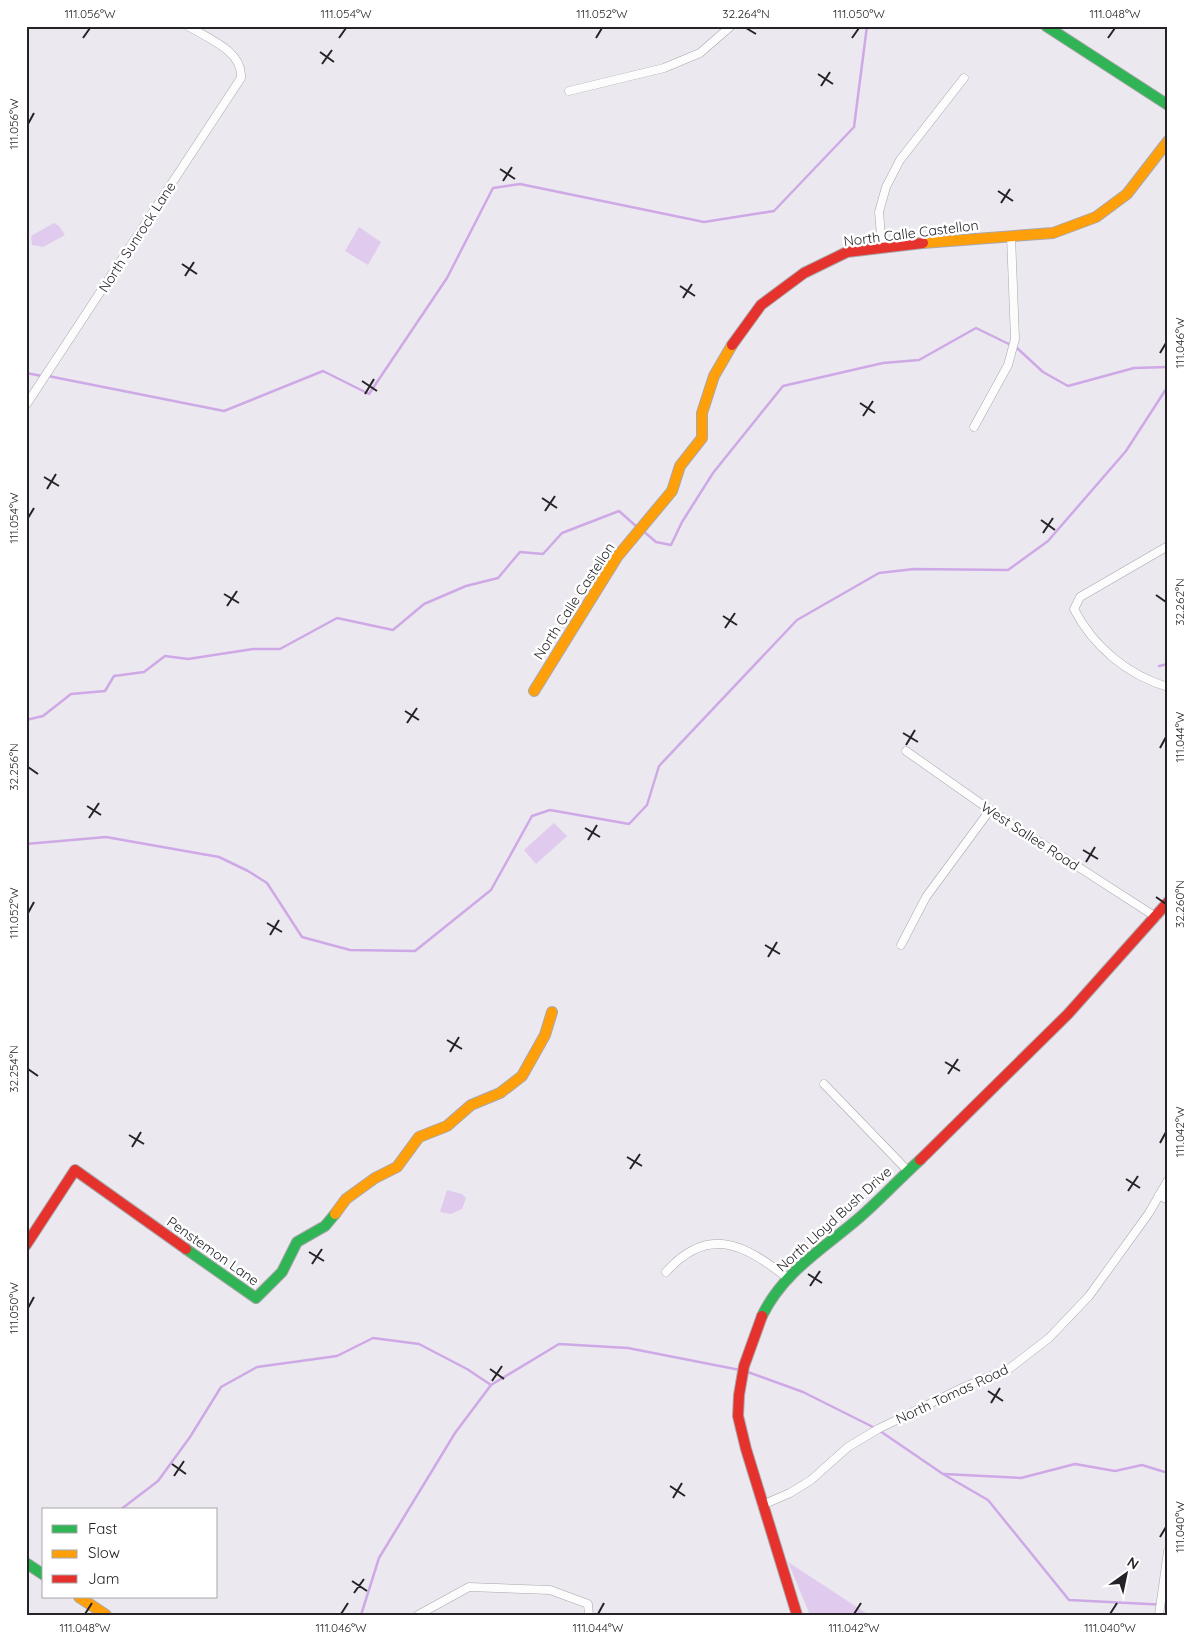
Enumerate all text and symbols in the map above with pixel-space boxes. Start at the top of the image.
text: 111.056°W [64,6,116,21]
text: 111.054°W [320,6,372,21]
text: 111.052°W [576,6,628,21]
text: 32.264°N [722,6,770,21]
text: 111.050°W [833,6,885,21]
text: 111.048°W [1089,6,1141,21]
text: 111.056°W [6,98,21,150]
street label: North Sunrock Lane [94,178,180,296]
street label: North Calle Castellon [842,216,980,250]
text: 111.046°W [1172,317,1187,369]
text: 111.054°W [6,492,21,544]
street label: North Calle Castellon [529,539,619,663]
text: 32.262°N [1172,578,1187,626]
text: 111.044°W [1172,711,1187,762]
text: 32.256°N [6,743,21,791]
street label: West Sallee Road [978,798,1082,874]
text: 32.260°N [1172,880,1187,928]
text: 111.052°W [6,887,21,939]
text: 32.254°N [6,1045,21,1093]
text: 111.042°W [1172,1106,1187,1158]
street label: North Lloyd Bush Drive [773,1162,895,1275]
street label: Penstemon Lane [163,1213,263,1290]
text: 111.050°W [6,1282,21,1334]
street label: North Tomas Road [893,1360,1011,1428]
text: 111.040°W [1172,1501,1187,1553]
legend [42,1508,218,1598]
text: Fast [88,1519,117,1538]
text: Slow [88,1543,120,1562]
north arrow [1102,1548,1152,1598]
text: N [1124,1553,1142,1573]
text: Jam [88,1569,119,1588]
text: 111.048°W [59,1620,111,1635]
text: 111.046°W [316,1620,367,1635]
text: 111.044°W [573,1620,624,1635]
text: 111.042°W [828,1620,880,1635]
text: 111.040°W [1084,1620,1136,1635]

